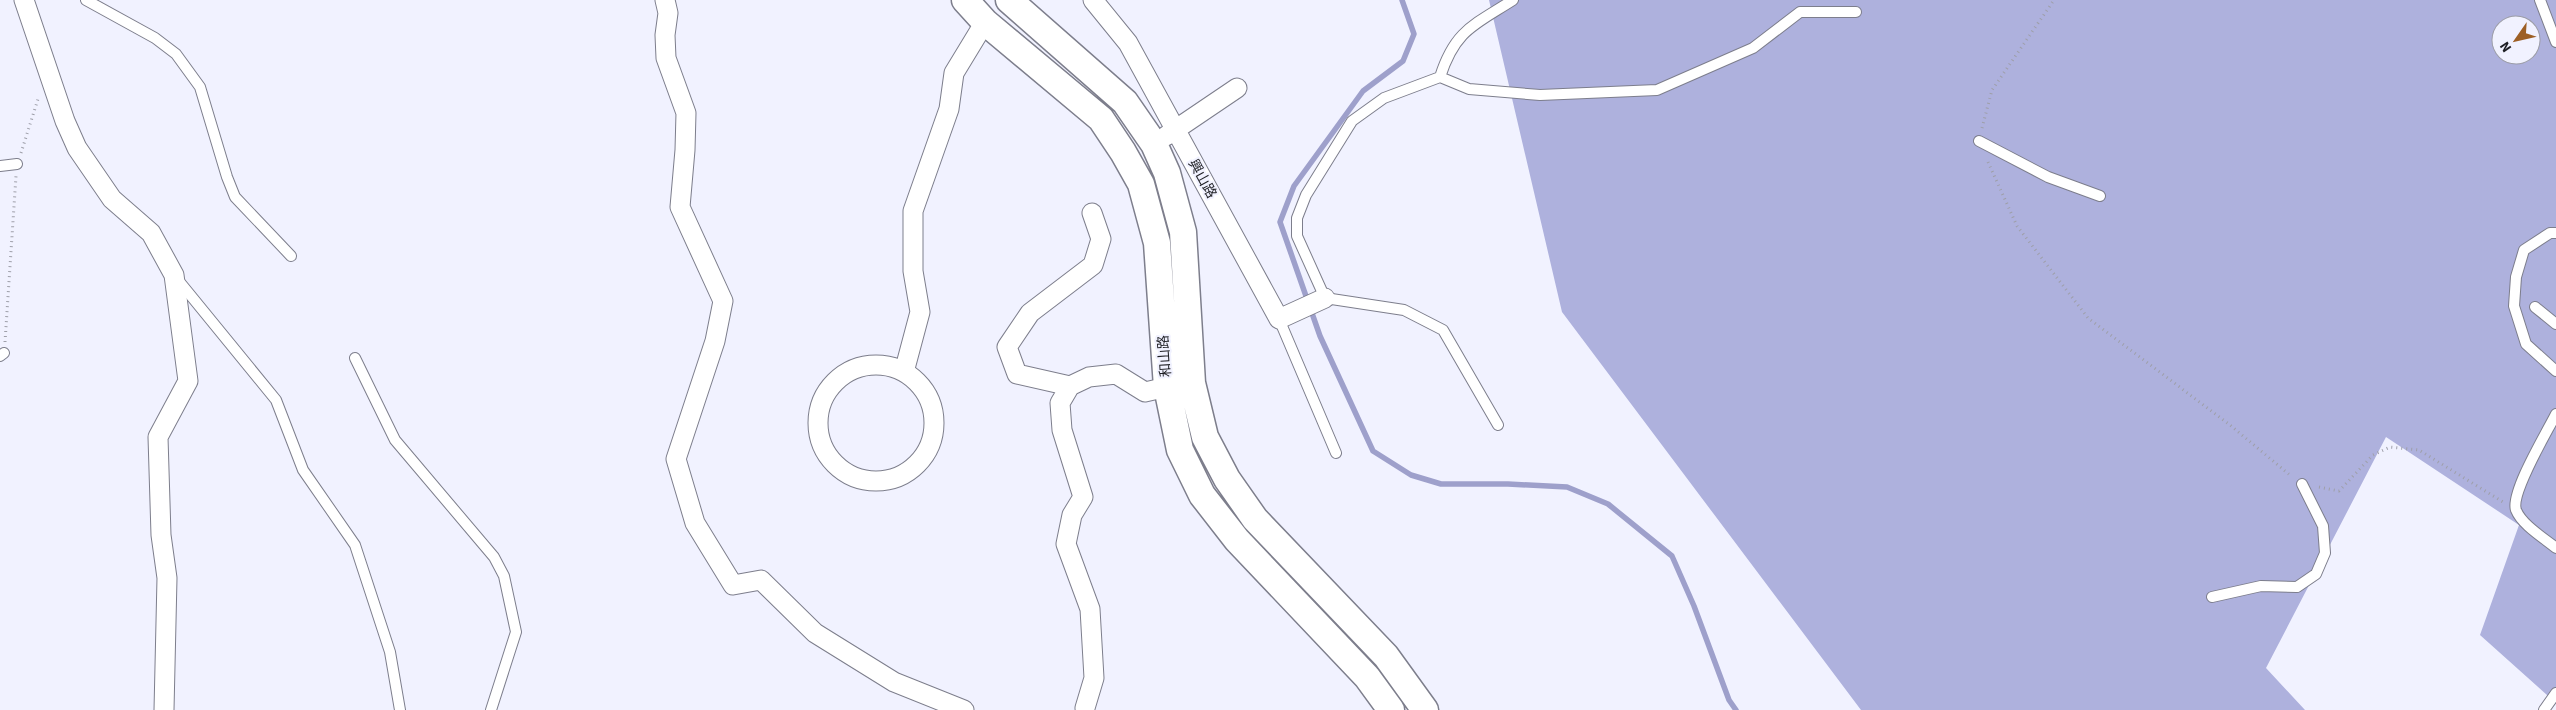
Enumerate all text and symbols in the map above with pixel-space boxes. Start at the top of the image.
north arrow [2491,15,2541,65]
text: N [2495,37,2517,56]
street label: 興山路 [1183,156,1221,202]
street label: 和山路 [1154,334,1176,378]

